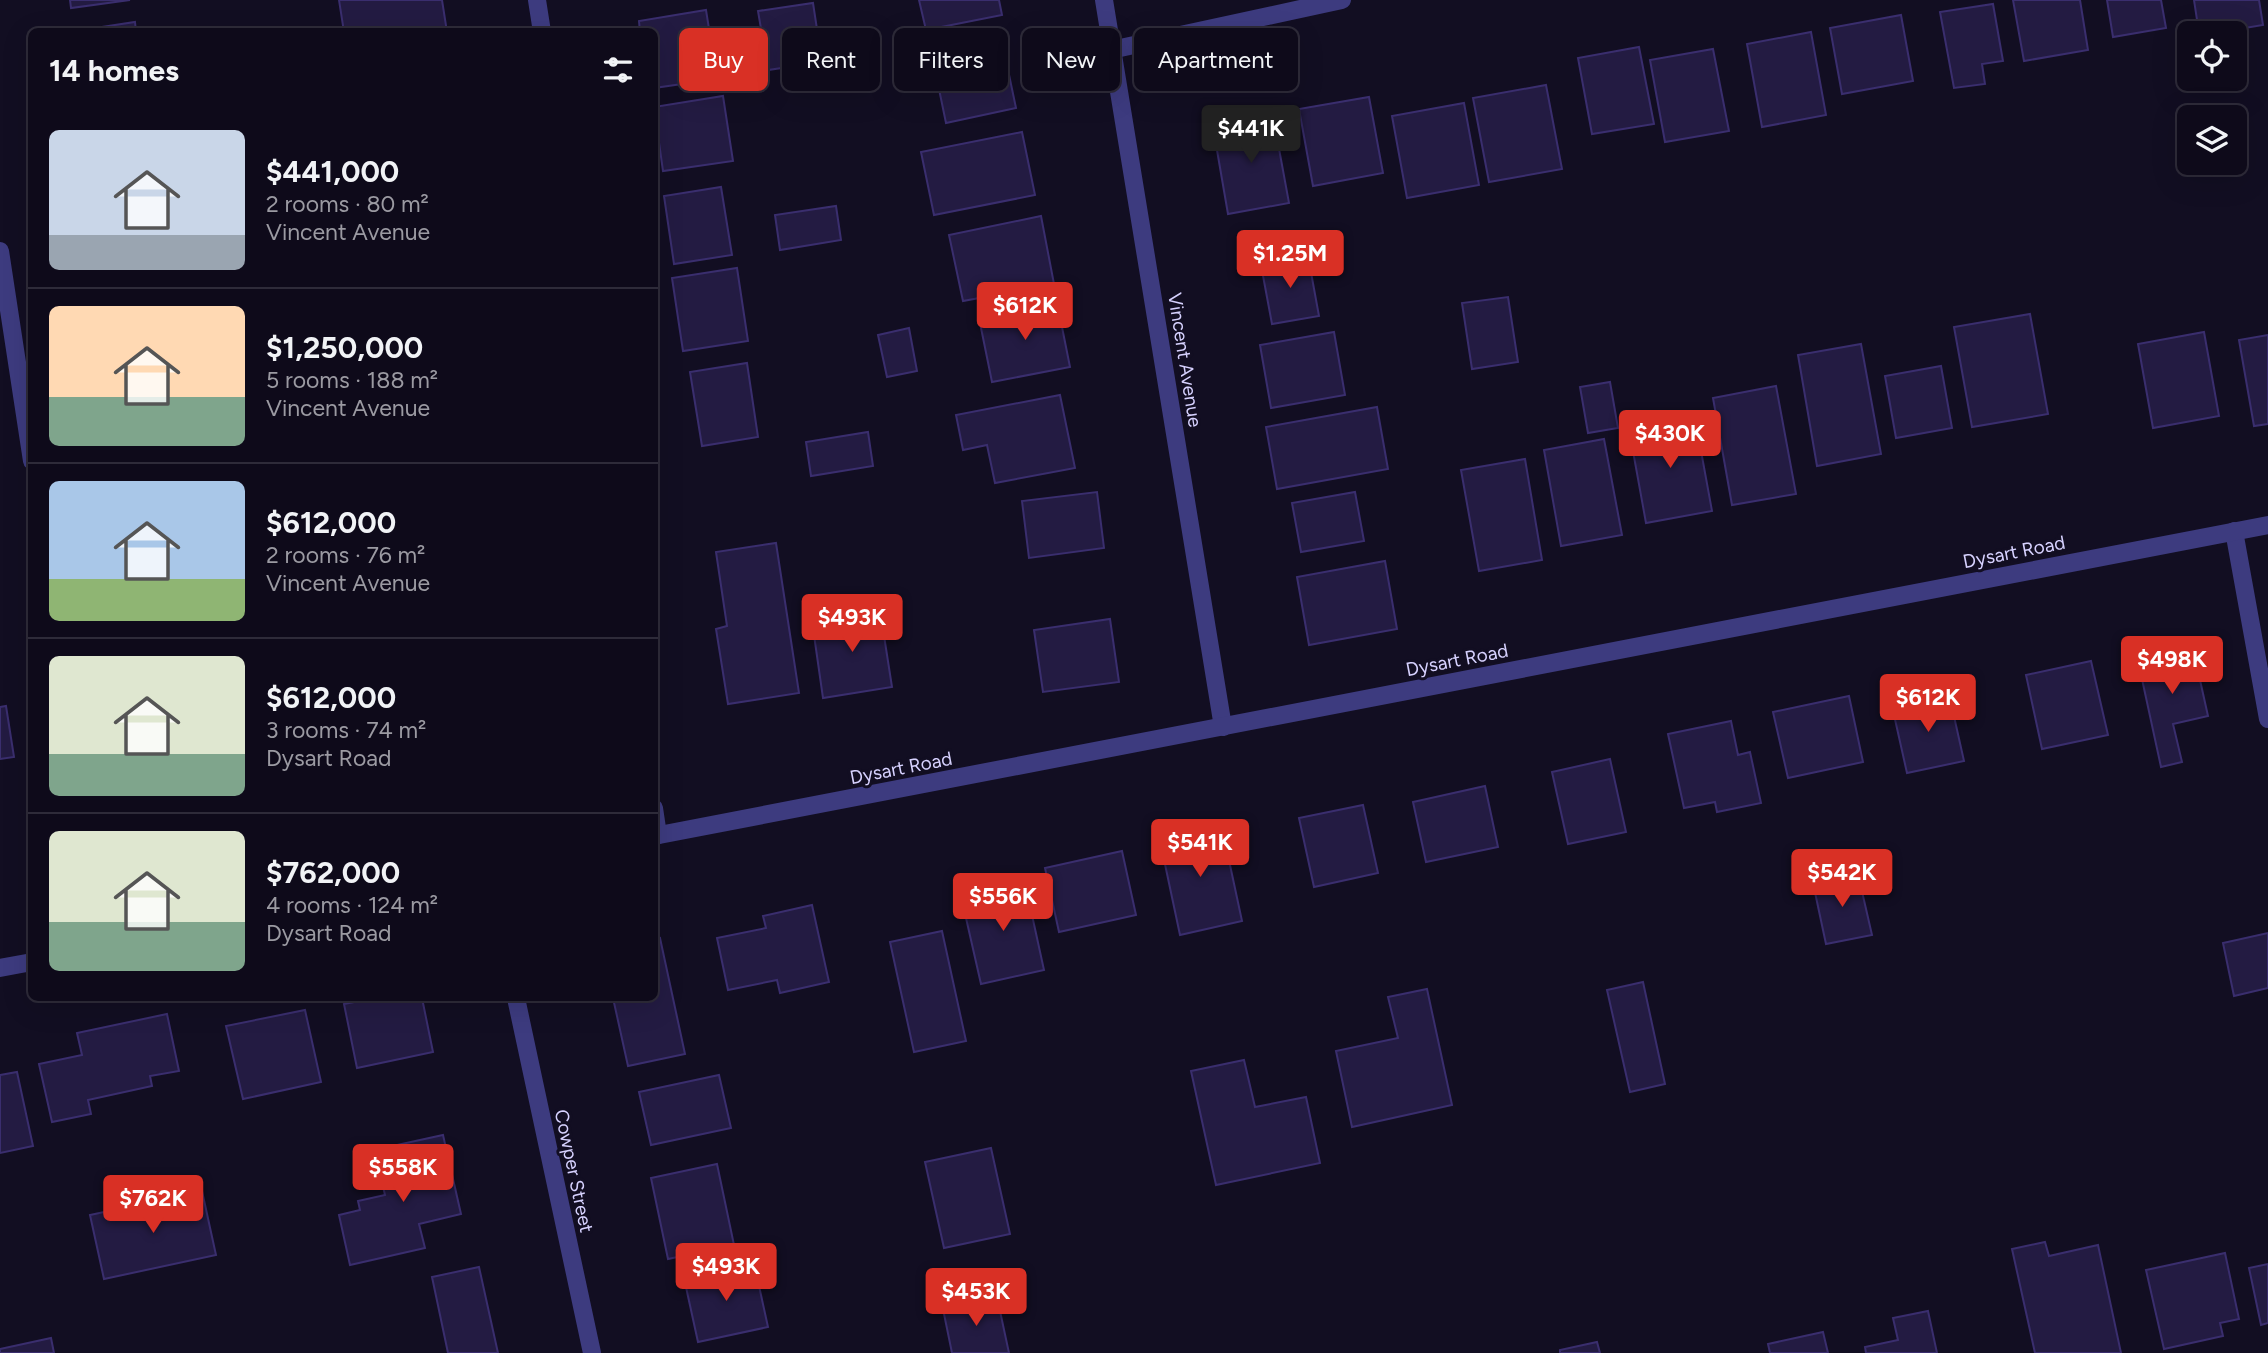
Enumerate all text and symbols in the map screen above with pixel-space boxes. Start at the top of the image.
map controls [2177,21,2247,175]
button: locate [2177,21,2247,91]
chip: Buy [679,28,768,91]
chip: Rent [782,28,880,91]
chip: Filters [894,28,1008,91]
chip: New [1022,28,1120,91]
chip: Apartment [1134,28,1298,91]
icon: filters [599,51,637,89]
text: 14 homes [49,52,179,89]
button: layers [2177,105,2247,175]
pin: $441K [1202,106,1300,165]
text: $441K [1218,114,1284,142]
text: $441,000 [266,153,399,190]
icon: home [105,158,189,242]
text: 2 rooms · 80 m² [266,190,429,218]
text: Vincent Avenue [266,218,430,246]
pin: $1.25M [1233,230,1347,290]
text: $1.25M [1253,239,1327,267]
pin: $612K [976,282,1074,342]
text: $612K [993,291,1057,319]
street label: Vincent Avenue [1163,291,1207,429]
text: $1,250,000 [266,329,423,366]
icon: home [105,334,189,418]
text: 5 rooms · 188 m² [266,366,438,394]
text: Vincent Avenue [266,394,430,422]
pin: $430K [1621,410,1719,470]
text: $430K [1635,419,1705,447]
text: $612,000 [266,504,396,541]
icon: home [105,509,189,593]
street label: Dysart Road [1961,531,2067,573]
text: 2 rooms · 76 m² [266,541,425,569]
text: Vincent Avenue [266,569,430,597]
pin: $493K [803,594,901,654]
text: $493K [818,603,886,631]
pin: $498K [2123,636,2221,696]
street label: Dysart Road [1404,639,1510,681]
text: $498K [2137,645,2207,673]
pin: $612K [1879,674,1977,734]
text: $612,000 [266,679,396,716]
text: $612K [1896,683,1960,711]
icon: home [105,684,189,768]
text: 3 rooms · 74 m² [266,716,426,744]
text: Dysart Road [266,744,391,772]
street label: Dysart Road [848,747,954,789]
pin: $541K [1151,820,1249,879]
text: $541K [1167,828,1233,856]
pin: $542K [1793,850,1891,909]
text: $762,000 [266,854,400,891]
text: $542K [1807,858,1877,886]
icon: home [105,859,189,943]
pin: $556K [954,874,1052,933]
text: $556K [969,882,1037,910]
text: 4 rooms · 124 m² [266,891,438,919]
text: Dysart Road [266,919,391,947]
street label: Cowper Street [550,1107,598,1235]
pin: $558K [354,1144,452,1204]
text: $558K [369,1153,437,1181]
pin: $762K [104,1176,202,1235]
text: $762K [119,1184,187,1212]
pin: $493K [677,1244,775,1303]
text: $493K [692,1252,760,1280]
pin: $453K [927,1268,1025,1328]
text: $453K [942,1277,1010,1305]

